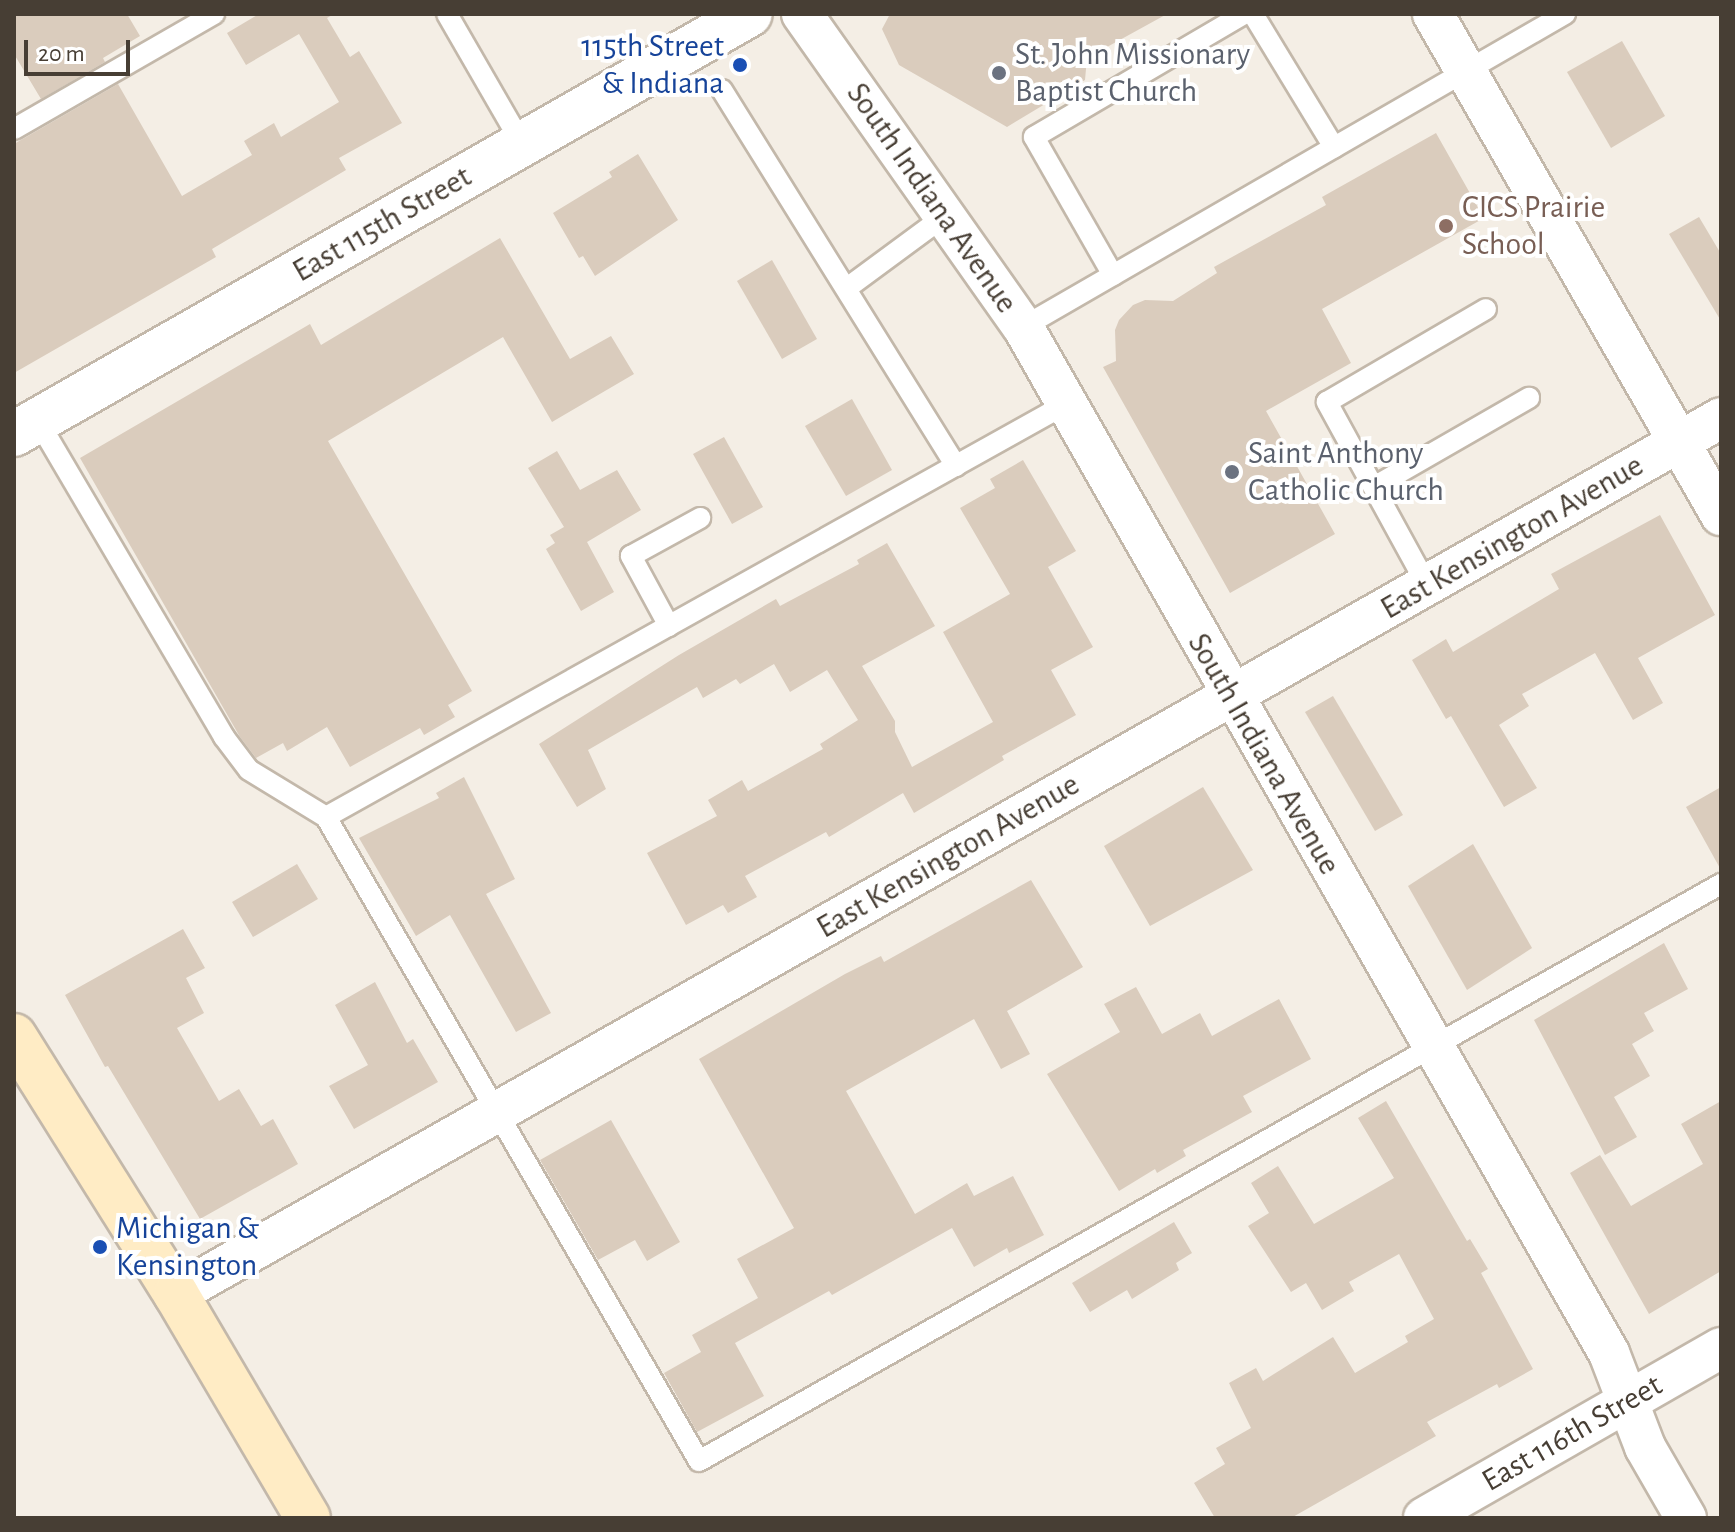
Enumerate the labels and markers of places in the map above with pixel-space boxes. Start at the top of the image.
place label: 115th Street & Indiana [581,28,724,103]
place label: St. John Missionary Baptist Church [1015,36,1250,111]
marker: 115th Street & Indiana [731,56,749,74]
marker: St. John Missionary Baptist Church [990,64,1008,82]
place label: CICS Prairie School [1462,189,1605,264]
marker: CICS Prairie School [1437,217,1455,235]
place label: Saint Anthony Catholic Church [1248,435,1444,510]
marker: Saint Anthony Catholic Church [1223,463,1241,481]
place label: Michigan & Kensington [116,1210,259,1285]
marker: Michigan & Kensington [91,1238,109,1256]

